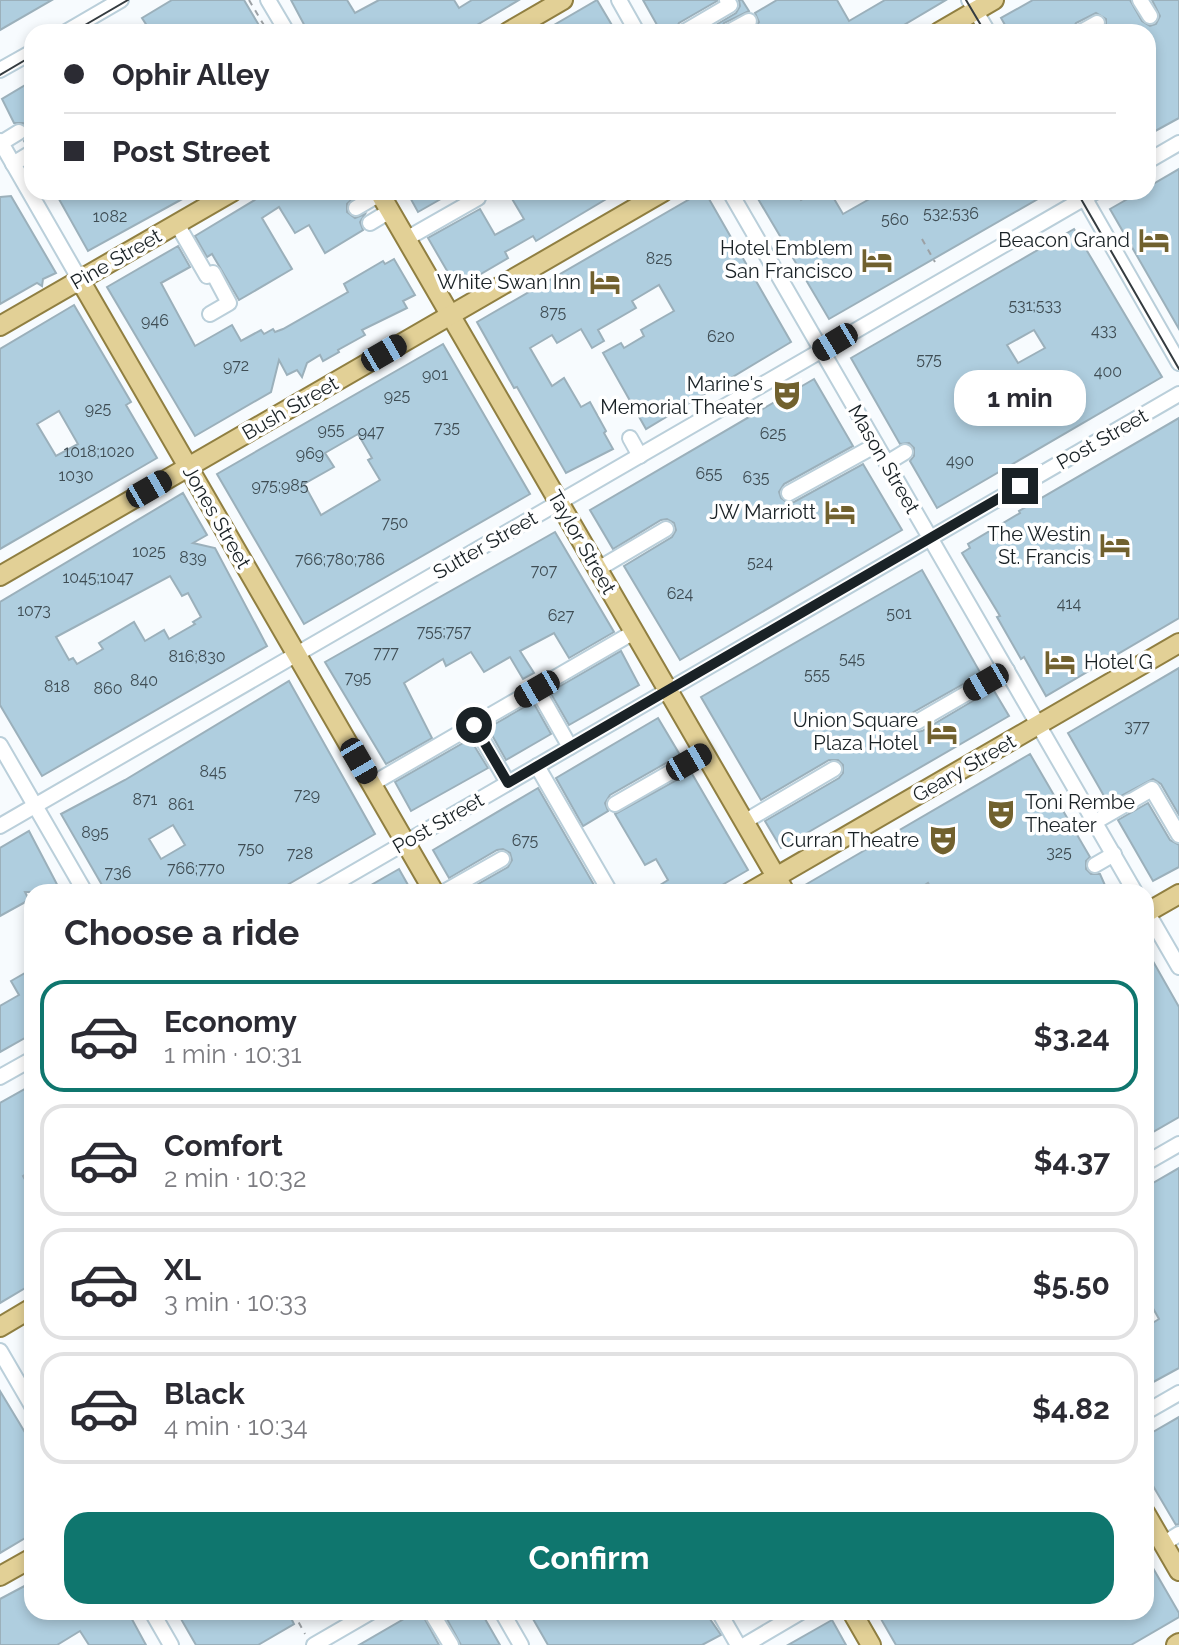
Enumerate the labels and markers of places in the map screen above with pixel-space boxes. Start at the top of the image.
hotel icon: Beacon Grand [1137,223,1171,257]
place label: Beacon Grand [998,228,1130,252]
place label: Hotel Emblem San Francisco [720,236,853,283]
hotel icon: Hotel Emblem San Francisco [860,243,894,277]
hotel icon: White Swan Inn [588,265,622,299]
place label: White Swan Inn [437,270,581,294]
place label: Marine's Memorial Theater [600,372,763,419]
theatre icon: Marine's Memorial Theater [770,378,804,412]
hotel icon: JW Marriott [823,495,857,529]
place label: JW Marriott [709,500,816,524]
place label: The Westin St. Francis [987,522,1091,569]
hotel icon: The Westin St. Francis [1098,528,1132,562]
hotel icon: Hotel G [1043,645,1077,679]
place label: Hotel G [1084,650,1153,674]
place label: Union Square Plaza Hotel [793,708,919,755]
hotel icon: Union Square Plaza Hotel [925,715,959,749]
place label: Toni Rembe Theater [1025,790,1135,837]
theatre icon: Toni Rembe Theater [984,797,1018,831]
theatre icon: Curran Theatre [926,823,960,857]
place label: Curran Theatre [781,828,919,852]

